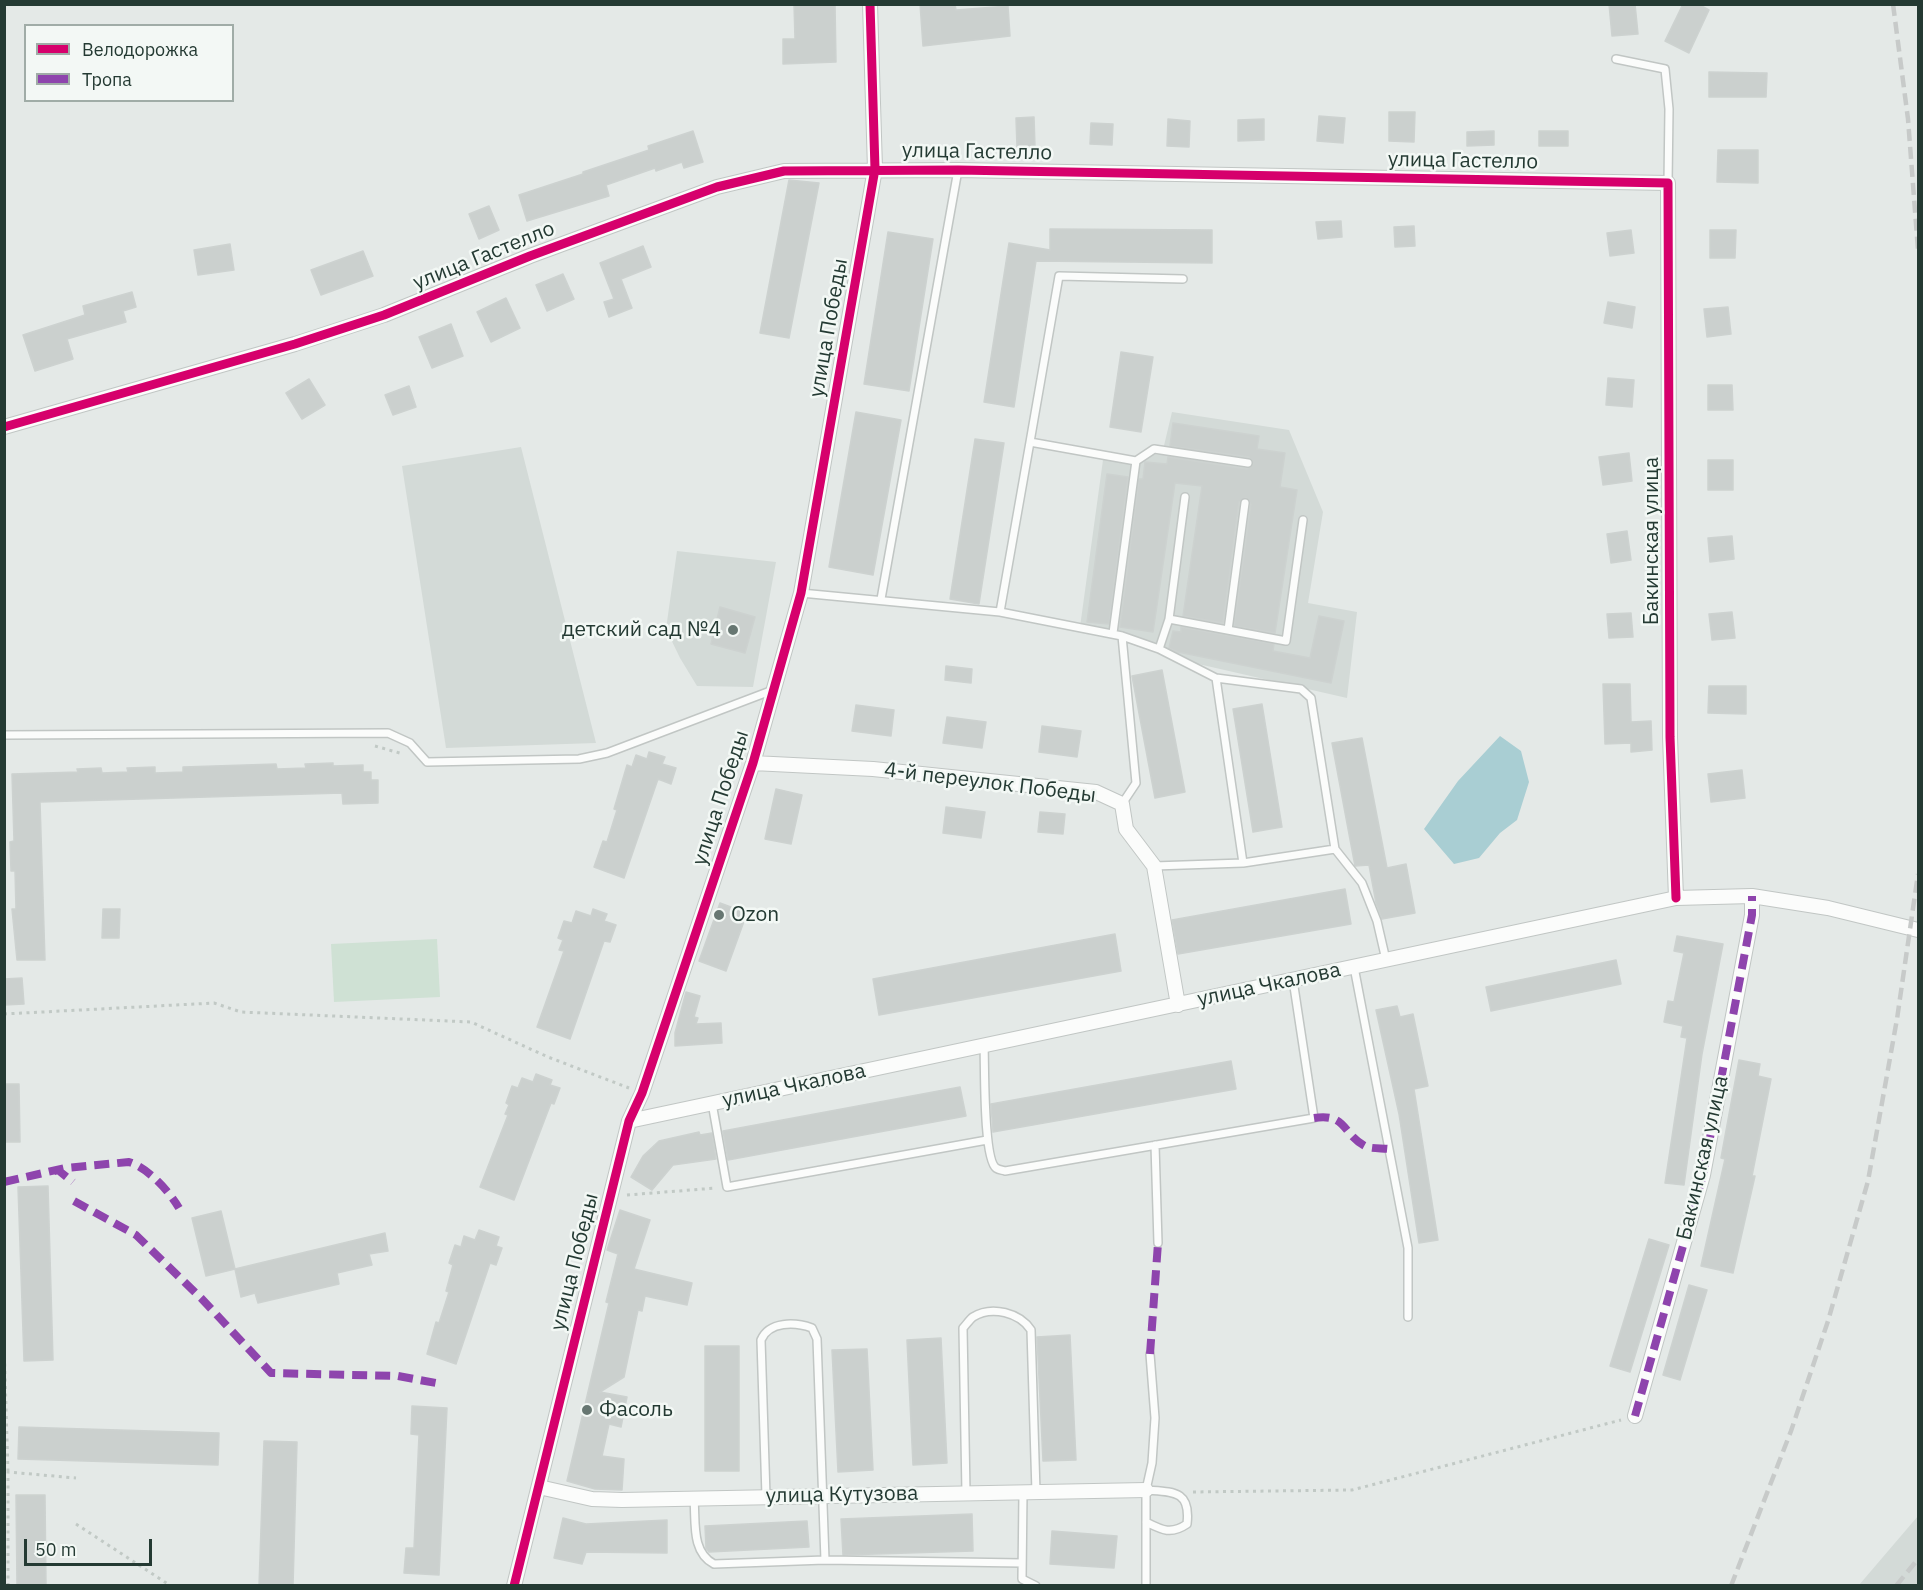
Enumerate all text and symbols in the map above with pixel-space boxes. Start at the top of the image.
legend [24,24,234,102]
text: Велодорожка [82,38,198,61]
text: Тропа [82,68,132,91]
street label: улица Гастелло [902,138,1052,166]
street label: улица Гастелло [1388,147,1538,175]
street label: улица Гастелло [410,216,558,296]
street label: улица Победы [804,257,854,399]
street label: Бакинская улица [1639,457,1665,625]
place label: детский сад №4 [562,617,721,643]
marker: детский сад №4 [726,623,740,637]
street label: улица Победы [687,727,755,869]
street label: 4-й переулок Победы [883,757,1097,809]
place label: Ozon [731,902,779,928]
marker: Ozon [712,908,726,922]
street label: улица Чкалова [1195,958,1343,1012]
street label: улица Чкалова [720,1059,868,1113]
street label: Бакинская улица [1672,1073,1734,1243]
street label: улица Победы [546,1191,604,1333]
place label: Фасоль [599,1397,673,1423]
marker: Фасоль [580,1403,594,1417]
street label: улица Кутузова [765,1481,919,1509]
scale bar [27,1527,154,1565]
text: 50 m [35,1538,77,1561]

